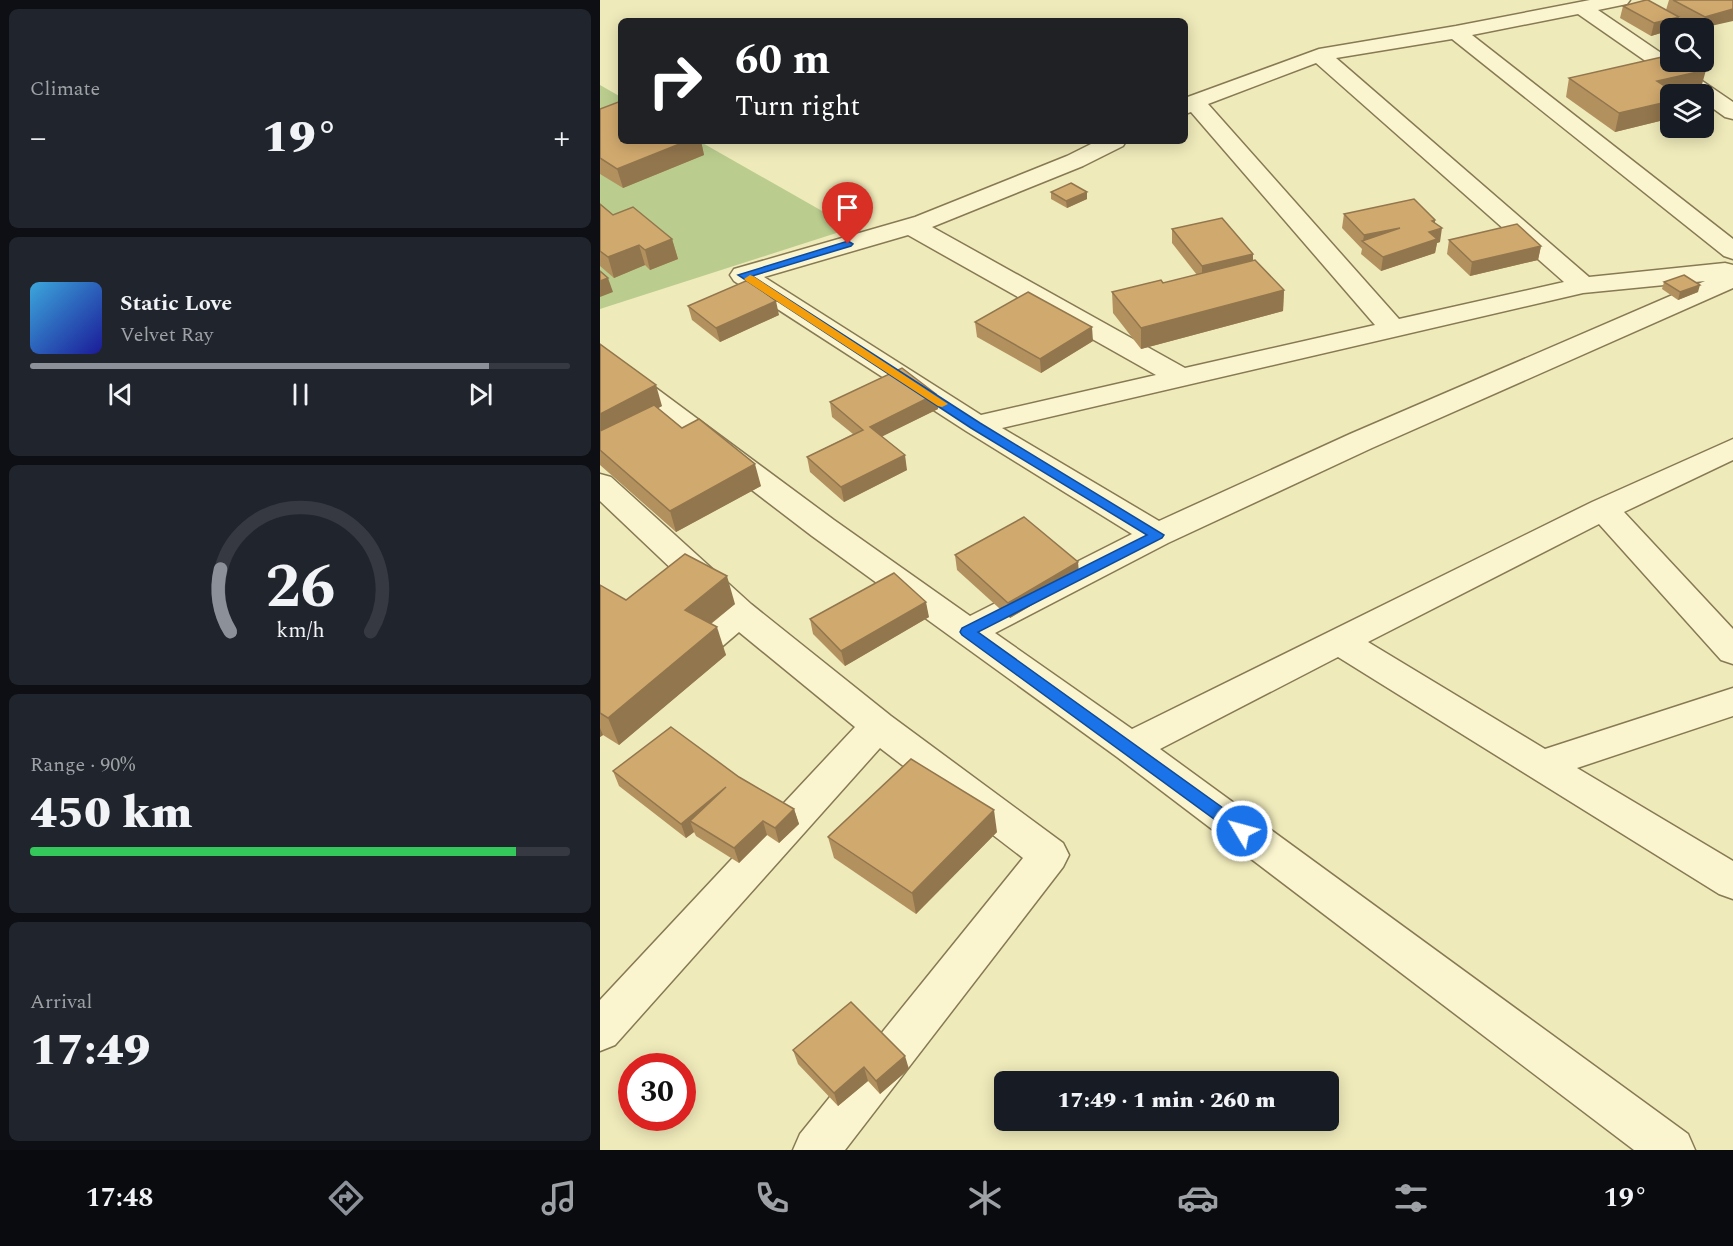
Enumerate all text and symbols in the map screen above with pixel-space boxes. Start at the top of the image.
map controls [1660,18,1714,138]
button: search [1660,18,1714,72]
text: 60 m [735,29,830,92]
icon: right [636,42,714,120]
text: Climate [30,74,100,104]
button: layers [1660,84,1714,138]
text: Turn right [735,86,860,128]
text: 19° [262,103,338,172]
text: − [30,113,47,163]
text: + [553,113,570,163]
pin [822,182,873,244]
icon: arrive [831,191,864,224]
text: Static Love [120,287,232,320]
text: Velvet Ray [120,320,213,350]
icon: previous [104,378,137,411]
icon: pause [284,378,317,411]
icon: next [464,378,497,411]
text: 26 [265,540,335,635]
text: km/h [276,614,324,647]
text: Range · 90% [30,750,135,780]
text: 450 km [30,779,192,848]
position arrow [1210,799,1274,863]
text: Arrival [30,987,92,1017]
text: 17:49 [30,1016,151,1085]
speed limit sign: 30 [618,1053,696,1131]
text: 17:49 · 1 min · 260 m [1057,1084,1276,1117]
text: 17:48 [86,1177,153,1219]
icon: directions [325,1177,367,1219]
icon: music [538,1177,580,1219]
icon: phone [751,1177,793,1219]
icon: climate [964,1177,1006,1219]
icon: car [1177,1177,1219,1219]
icon: filters [1390,1177,1432,1219]
text: 19° [1604,1177,1647,1219]

